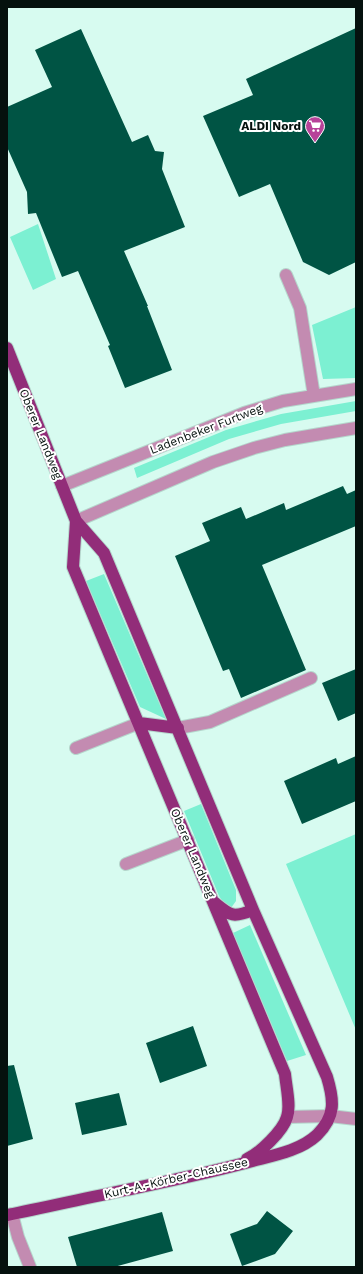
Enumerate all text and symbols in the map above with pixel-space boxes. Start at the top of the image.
supermarket icon: ALDI Nord [304,115,326,143]
place label: ALDI Nord [241,119,301,133]
street label: Oberer Landweg [17,387,66,482]
street label: Ladenbeker Furtweg [148,401,265,457]
street label: Oberer Landweg [168,806,218,900]
street label: Kurt-A.-Körber-Chaussee [103,1155,249,1201]

